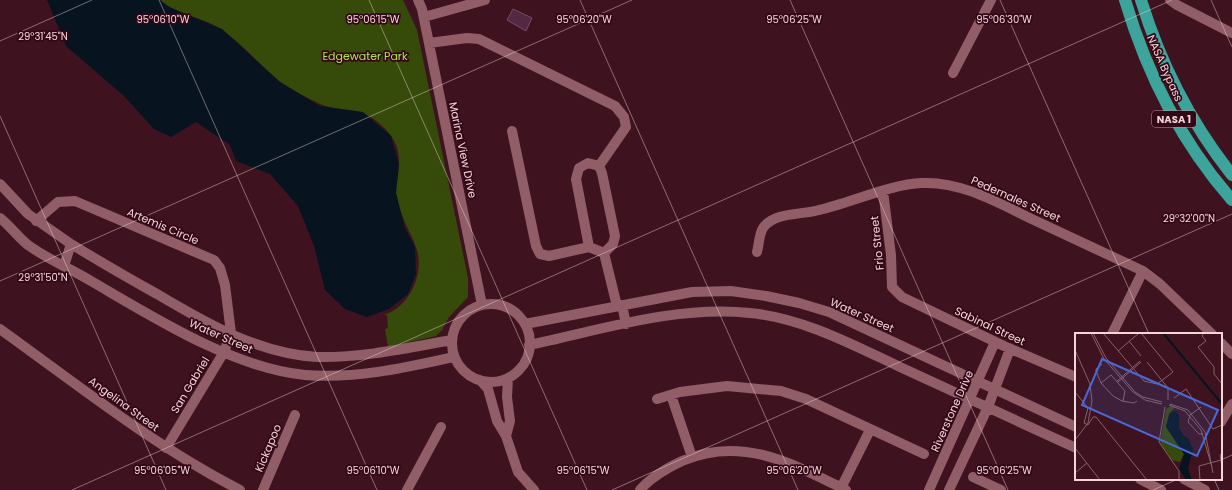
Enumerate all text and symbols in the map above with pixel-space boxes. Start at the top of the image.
text: 95°06'10"W [136,12,190,27]
text: 95°06'15"W [346,12,400,27]
text: 95°06'20"W [556,12,612,27]
text: 95°06'25"W [766,12,822,27]
text: 95°06'30"W [976,12,1032,27]
text: 29°31'45"N [18,29,68,44]
street label: NASA Bypass [1143,32,1187,104]
park label: Edgewater Park [322,48,408,64]
street label: Marina View Drive [445,101,481,200]
road number: NASA 1 [1152,111,1196,127]
street label: Pedernales Street [969,172,1063,226]
street label: Artemis Circle [125,204,202,248]
text: 29°32'00"N [1163,211,1215,226]
street label: Frio Street [866,215,888,271]
text: 29°31'50"N [18,270,68,285]
street label: Water Street [828,294,896,336]
street label: Sabinal Street [952,303,1028,349]
street label: Water Street [187,315,255,357]
inset map [1075,333,1222,480]
street label: San Gabriel [167,354,213,416]
street label: Riverstone Drive [927,368,977,454]
street label: Angelina Street [85,373,163,435]
street label: Kickapoo [251,422,285,474]
text: 95°06'05"W [134,463,190,478]
text: 95°06'10"W [346,463,400,478]
text: 95°06'15"W [556,463,610,478]
text: 95°06'20"W [766,463,822,478]
text: 95°06'25"W [976,463,1032,478]

